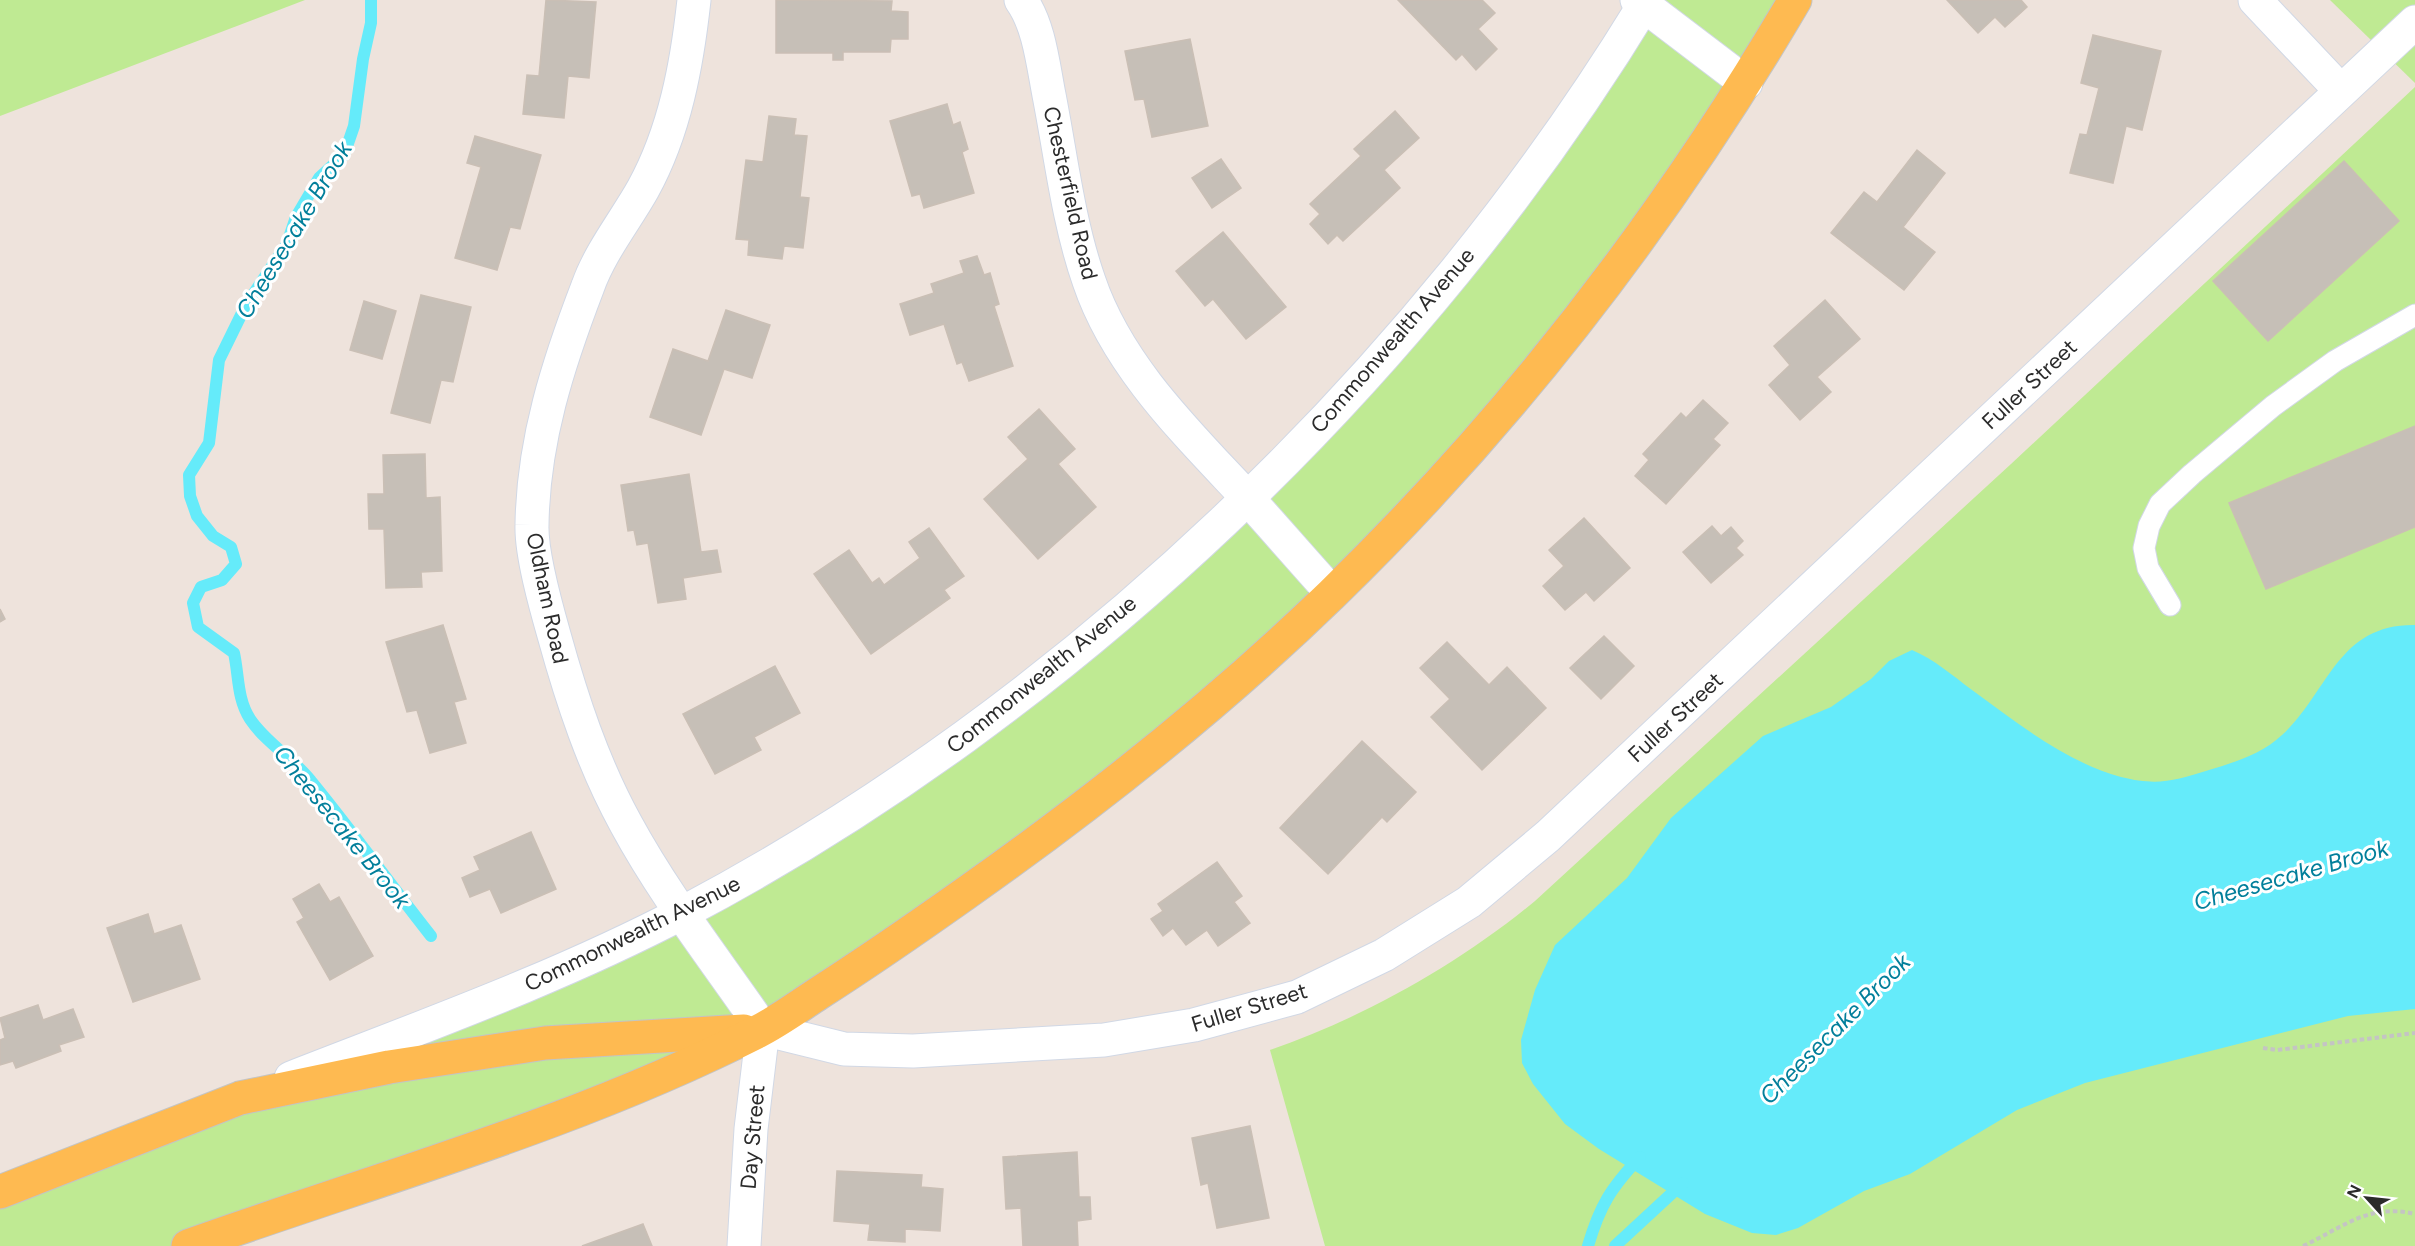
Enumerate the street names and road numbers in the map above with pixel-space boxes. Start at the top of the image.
street label: Chesterfield Road [1037,104,1104,282]
street label: Commonwealth Avenue [1305,242,1480,438]
street label: Fuller Street [1976,334,2082,435]
street label: Oldham Road [520,530,575,666]
street label: Commonwealth Avenue [941,589,1142,759]
street label: Fuller Street [1622,667,1728,768]
street label: Commonwealth Avenue [520,869,744,997]
street label: Fuller Street [1188,977,1311,1038]
street label: Day Street [734,1084,771,1190]

